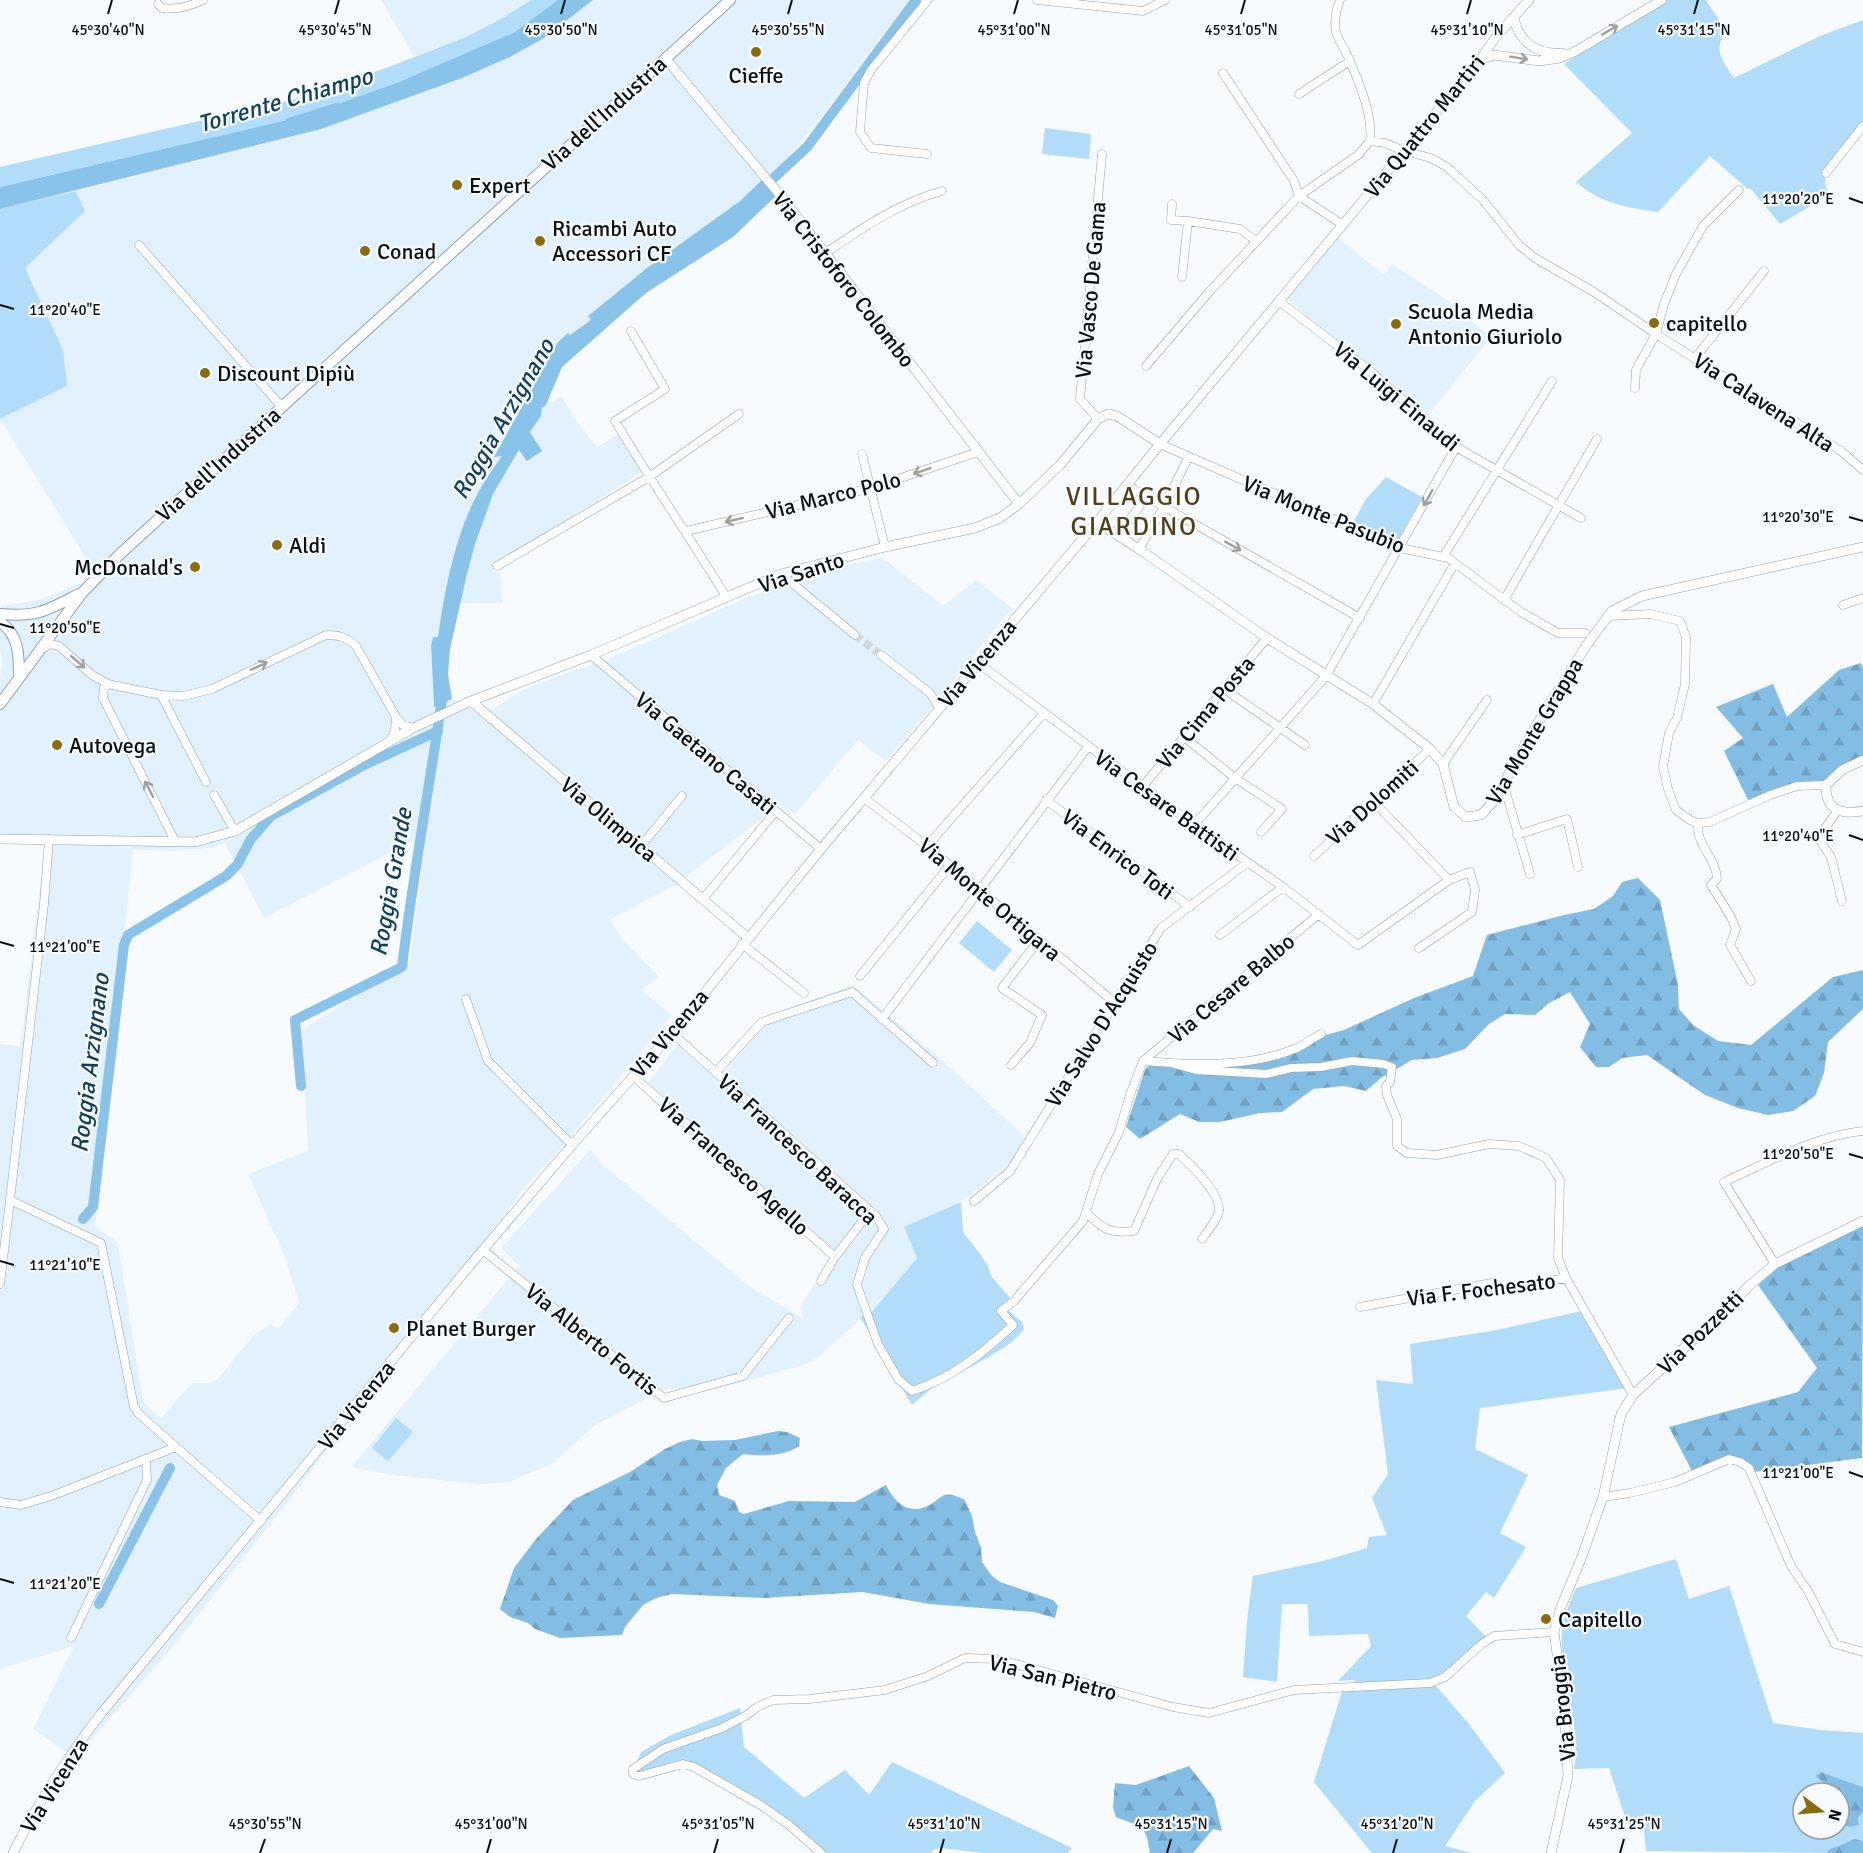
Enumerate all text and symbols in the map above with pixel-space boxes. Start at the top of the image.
text: 45°30'40"N [71,21,145,39]
text: 45°30'45"N [298,21,372,39]
text: 45°30'50"N [524,21,598,39]
text: 45°30'55"N [751,21,825,39]
text: 45°31'00"N [977,21,1051,39]
text: 45°31'05"N [1204,21,1278,39]
text: 45°31'10"N [1430,21,1504,39]
text: 45°31'15"N [1657,21,1731,39]
one-way arrow [1601,24,1619,35]
marker: Cieffe [749,45,763,59]
street label: Via Quattro Martiri [1358,49,1491,204]
street label: Via dell'Industria [536,50,672,177]
one-way arrow [1509,53,1529,64]
water label: Torrente Chiampo [194,60,377,139]
place label: Cieffe [728,62,784,89]
place label: Expert [469,172,531,199]
marker: Expert [450,178,464,192]
street label: Via Cristoforo Colombo [766,186,921,373]
text: 11°20'20"E [1762,190,1834,208]
street label: Via Vasco De Gama [1069,200,1112,380]
place label: Ricambi Auto Accessori CF [552,215,677,267]
marker: Ricambi Auto Accessori CF [533,234,547,248]
place label: Conad [377,238,436,265]
marker: Conad [358,244,372,258]
place label: Scuola Media Antonio Giuriolo [1408,298,1562,350]
text: 11°20'40"E [29,301,101,319]
place label: capitello [1666,310,1747,337]
marker: capitello [1647,316,1661,330]
marker: Scuola Media Antonio Giuriolo [1389,317,1403,331]
water label: Roggia Arzignano [445,332,562,505]
street label: Via Luigi Einaudi [1328,336,1465,457]
street label: Via Calavena Alta [1688,347,1839,458]
place label: Discount Dipiù [217,360,355,387]
marker: Discount Dipiù [198,366,212,380]
street label: Via dell'Industria [150,401,286,528]
street label: Via Marco Polo [763,466,904,525]
one-way arrow [913,466,932,477]
street label: Via Monte Pasubio [1239,470,1409,559]
district label: VILLAGGIO GIARDINO [1066,481,1202,543]
one-way arrow [1422,489,1434,506]
text: 11°20'30"E [1762,508,1834,526]
one-way arrow [724,515,744,526]
place label: Aldi [289,532,326,559]
marker: Aldi [270,538,284,552]
one-way arrow [1224,540,1241,552]
street label: Via Santo [755,546,848,599]
place label: McDonald's [74,554,183,581]
marker: McDonald's [188,560,202,574]
street label: Via Vicenza [933,613,1022,713]
text: 11°20'50"E [29,619,101,637]
street label: Via Cima Posta [1150,650,1260,774]
street label: Via Monte Grappa [1480,653,1589,810]
one-way arrow [70,655,85,669]
one-way arrow [249,660,267,672]
street label: Via Gaetano Casati [629,686,782,820]
place label: Autovega [69,732,156,759]
marker: Autovega [50,738,64,752]
street label: Via Cesare Battisti [1089,744,1244,867]
street label: Via Dolomiti [1321,754,1424,851]
street label: Via Olimpica [555,771,663,868]
one-way arrow [142,780,154,798]
street label: Via Enrico Toti [1056,803,1179,906]
water label: Roggia Grande [363,805,419,958]
text: 11°20'40"E [1762,827,1834,845]
street label: Via Monte Ortigara [913,832,1066,967]
street label: Via Cesare Balbo [1163,928,1300,1049]
street label: Via Salvo D'Acquisto [1039,936,1163,1112]
text: 11°21'00"E [29,938,101,956]
water label: Roggia Arzignano [64,970,116,1154]
street label: Via Vicenza [625,983,714,1083]
street label: Via Francesco Baracca [712,1068,883,1231]
street label: Via Francesco Agello [653,1091,815,1241]
text: 11°20'50"E [1762,1145,1834,1163]
text: 11°21'10"E [29,1256,101,1274]
street label: Via F. Fochesato [1405,1267,1557,1312]
street label: Via Alberto Fortis [520,1277,664,1401]
street label: Via Pozzetti [1652,1285,1749,1380]
place label: Planet Burger [406,1315,536,1342]
marker: Planet Burger [387,1321,401,1335]
street label: Via Vicenza [312,1355,401,1456]
text: 11°21'00"E [1762,1464,1834,1482]
text: 11°21'20"E [29,1575,101,1593]
place label: Capitello [1558,1606,1642,1633]
marker: Capitello [1539,1612,1553,1626]
street label: Via San Pietro [986,1649,1120,1706]
street label: Via Broggia [1543,1653,1582,1763]
street label: Via Vicenza [15,1733,94,1838]
north arrow [1791,1781,1851,1841]
text: N [1823,1807,1846,1823]
text: 45°30'55"N [228,1815,302,1833]
text: 45°31'00"N [454,1815,528,1833]
text: 45°31'05"N [681,1815,755,1833]
text: 45°31'10"N [907,1815,981,1833]
text: 45°31'15"N [1134,1815,1208,1833]
text: 45°31'20"N [1360,1815,1434,1833]
text: 45°31'25"N [1587,1815,1661,1833]

